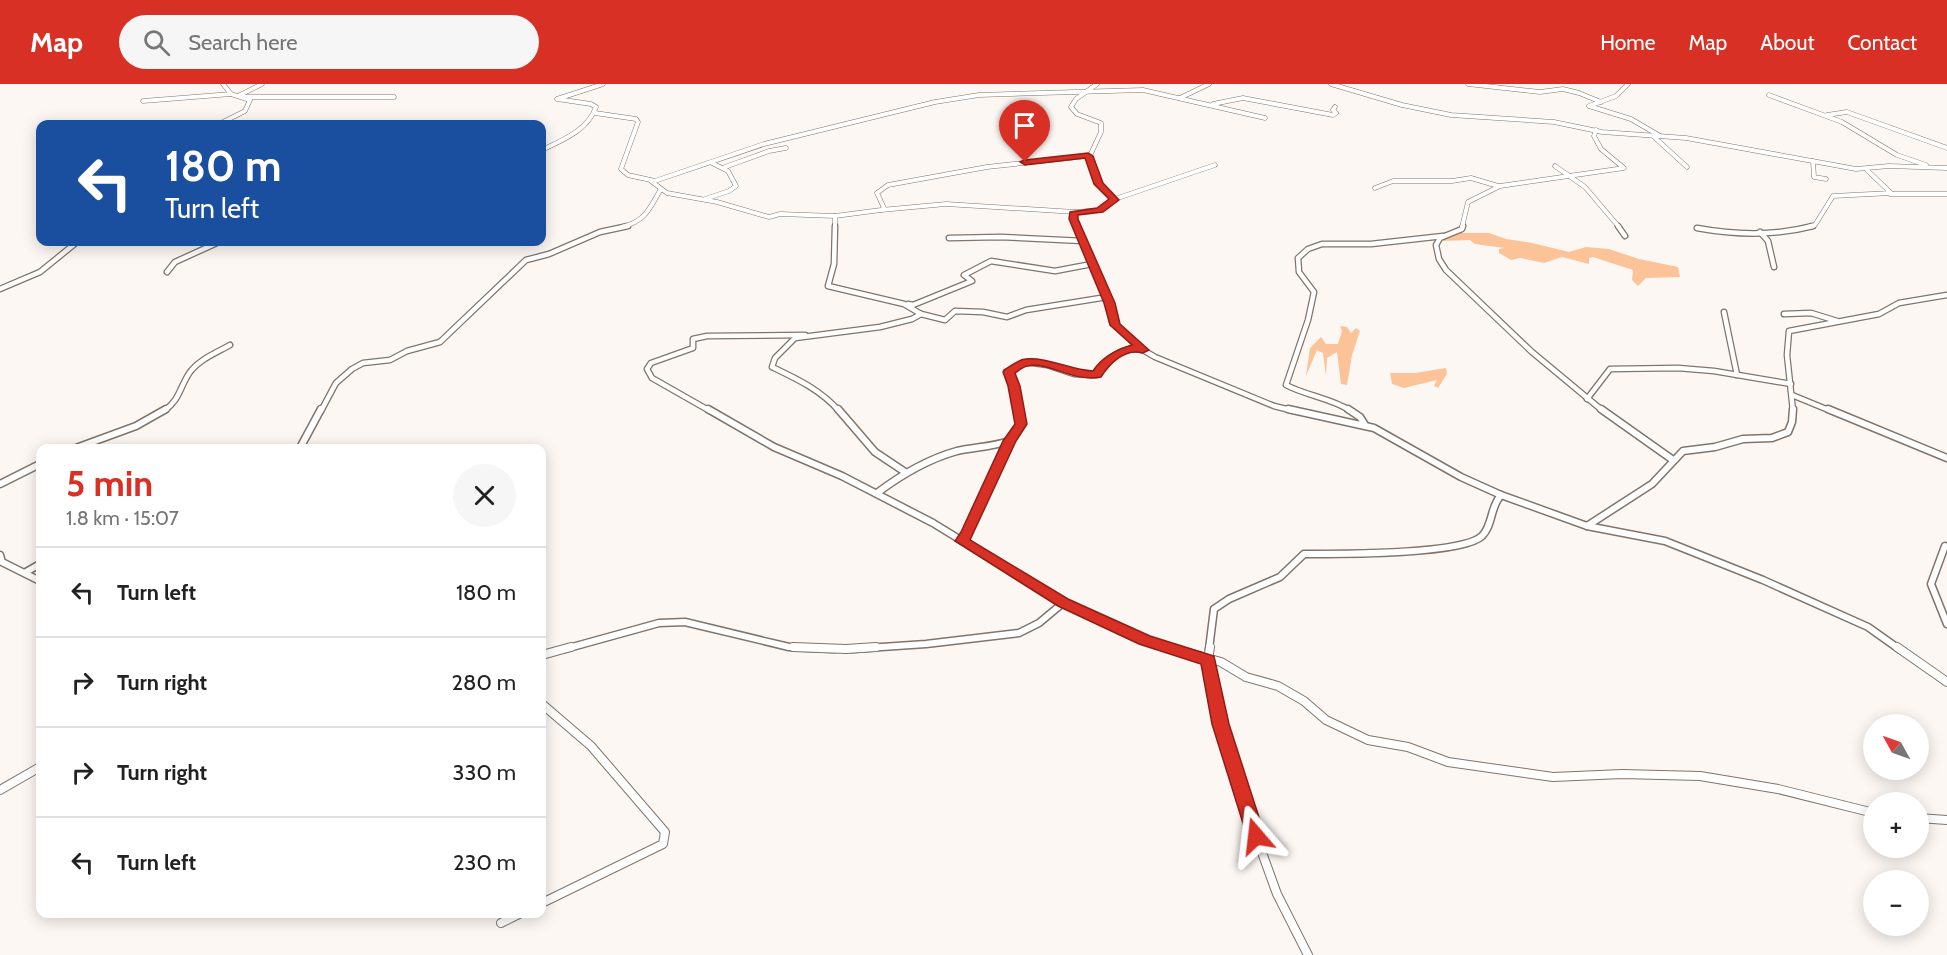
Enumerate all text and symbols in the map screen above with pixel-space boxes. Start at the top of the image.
search box [119,15,539,69]
text: Map [30,25,83,59]
icon: search [140,26,173,59]
text: Search here [188,29,297,56]
text: Home [1600,30,1656,55]
text: Map [1689,30,1727,55]
text: About [1760,30,1814,55]
text: Contact [1847,30,1917,55]
pin [999,100,1050,162]
icon: arrive [1008,109,1041,142]
text: 180 m [165,140,281,192]
icon: left [66,144,144,222]
text: Turn left [165,192,259,225]
text: 5 min [66,461,153,505]
button: close [453,464,516,527]
text: 1.8 km · 15:07 [66,506,179,530]
icon: left [66,576,99,609]
text: Turn left [117,579,196,606]
text: 180 m [456,579,516,606]
icon: right [66,666,99,699]
text: Turn right [117,669,207,696]
text: 280 m [452,669,516,696]
north arrow [1863,714,1929,780]
map controls [1863,714,1929,936]
icon: right [66,756,99,789]
text: Turn right [117,759,207,786]
text: 330 m [453,759,516,786]
button: + [1863,792,1929,858]
position arrow [1224,804,1288,868]
icon: left [66,846,99,879]
text: Turn left [117,849,196,876]
text: 230 m [453,849,516,876]
button: − [1863,870,1929,936]

